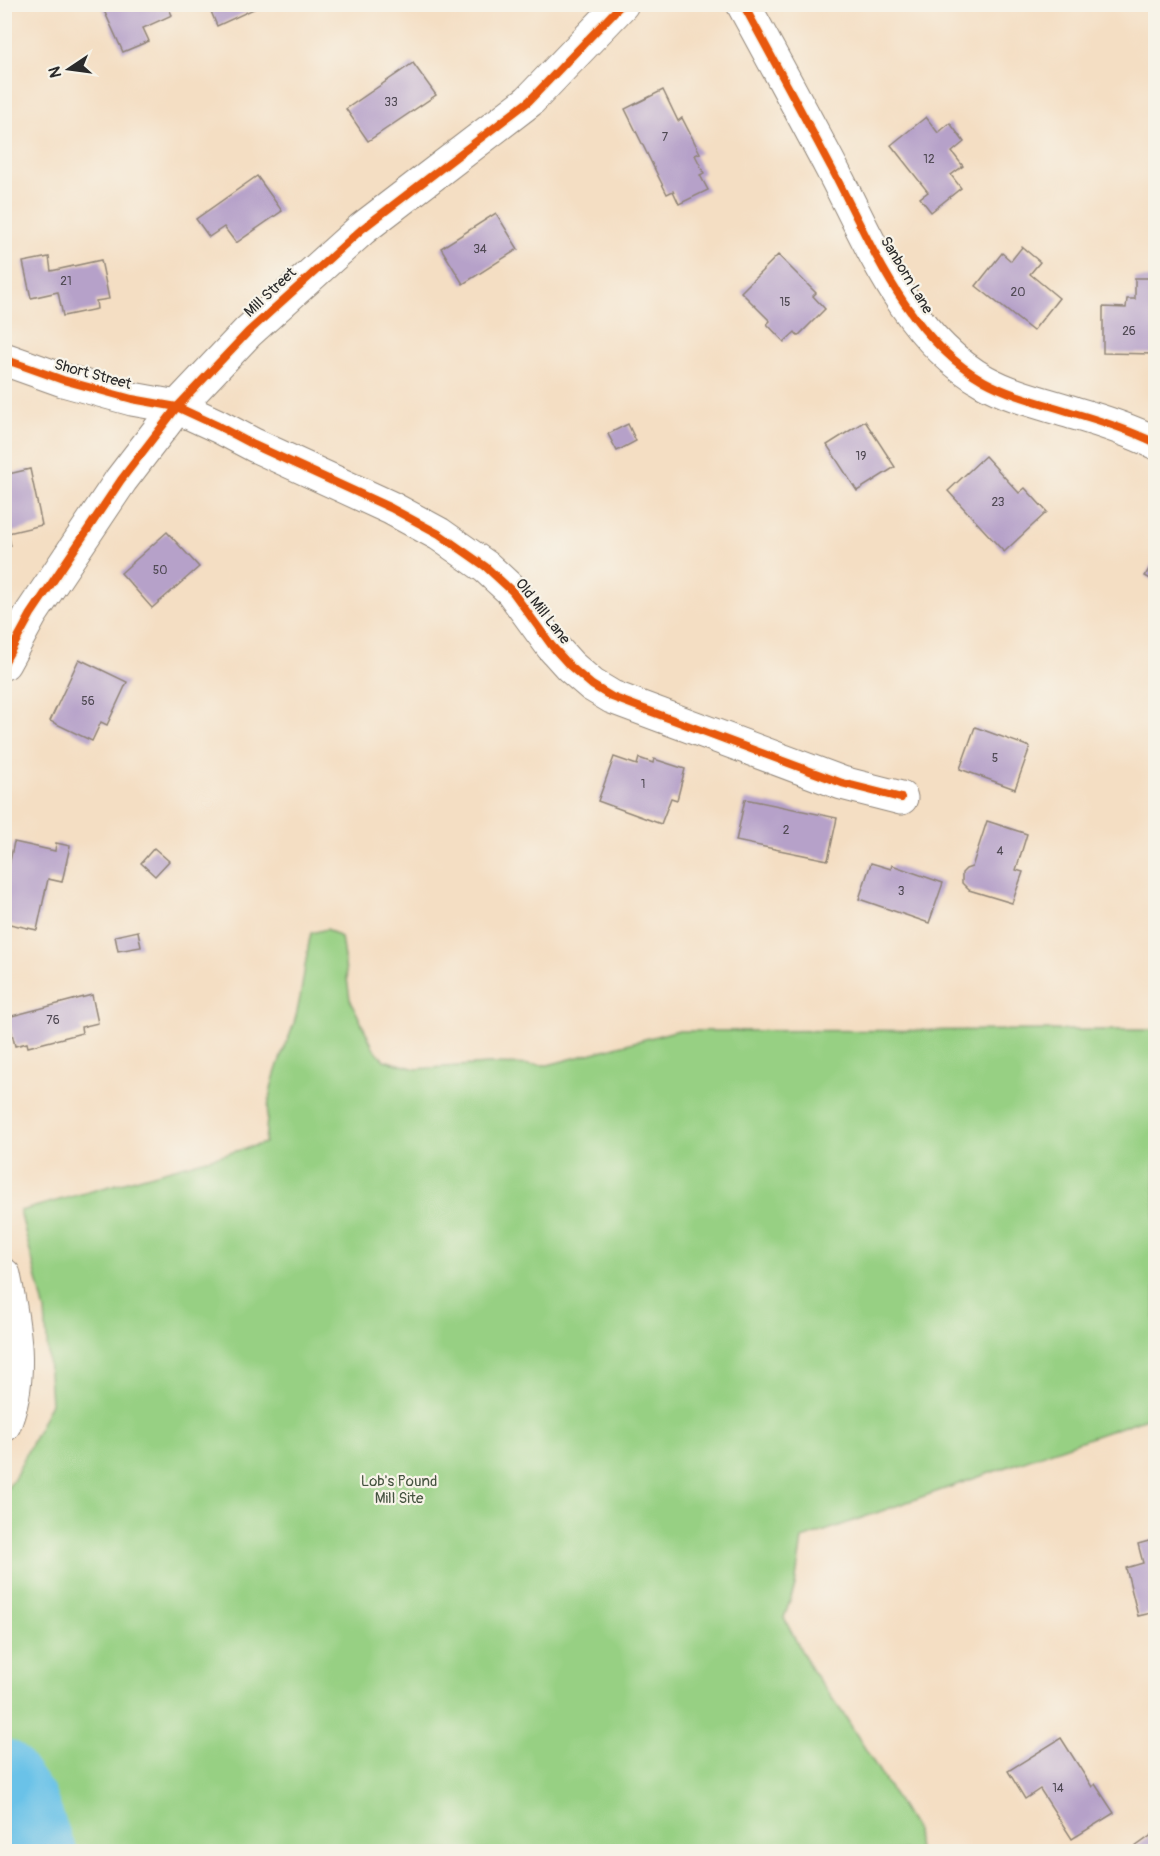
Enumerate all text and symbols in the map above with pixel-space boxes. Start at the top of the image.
north arrow [39,39,99,99]
text: N [44,64,66,80]
house number: 33 [384,95,398,110]
house number: 7 [662,130,669,145]
house number: 12 [923,152,935,167]
street label: Sanborn Lane [876,233,937,318]
house number: 34 [473,242,487,257]
street label: Mill Street [240,263,301,321]
house number: 21 [60,274,72,289]
house number: 20 [1011,285,1025,300]
house number: 15 [779,295,791,310]
house number: 26 [1122,324,1136,339]
street label: Short Street [52,355,134,394]
house number: 19 [856,449,866,464]
house number: 23 [991,495,1005,510]
house number: 50 [153,563,167,578]
street label: Old Mill Lane [511,575,575,649]
house number: 56 [81,694,95,709]
house number: 5 [992,751,998,766]
house number: 1 [641,777,645,792]
house number: 2 [783,823,790,838]
house number: 4 [997,844,1004,859]
house number: 3 [898,884,905,899]
house number: 76 [46,1013,60,1028]
park label: Lob's Pound Mill Site [361,1472,437,1508]
house number: 14 [1052,1781,1064,1796]

